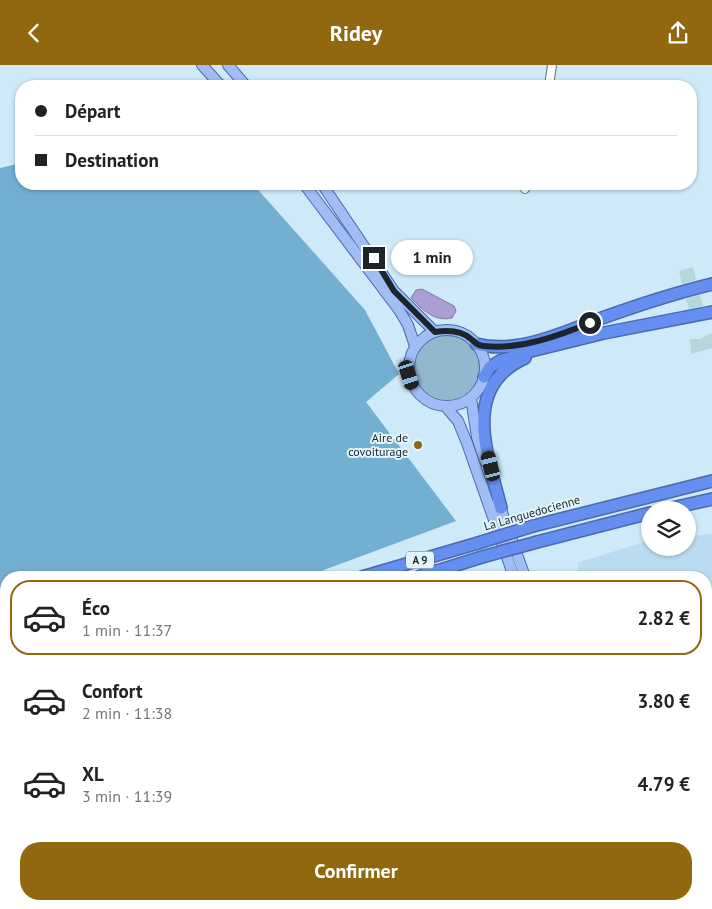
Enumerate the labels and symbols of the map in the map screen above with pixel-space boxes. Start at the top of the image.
callout: 1 min [392,241,474,275]
route end [363,247,385,269]
route start [579,312,601,334]
car [397,358,420,392]
place label: Aire de covoiturage [348,430,408,459]
marker: Aire de covoiturage [412,439,424,451]
car [480,450,501,482]
street label: La Languedocienne [482,492,582,533]
road number: A 9 [406,551,434,569]

